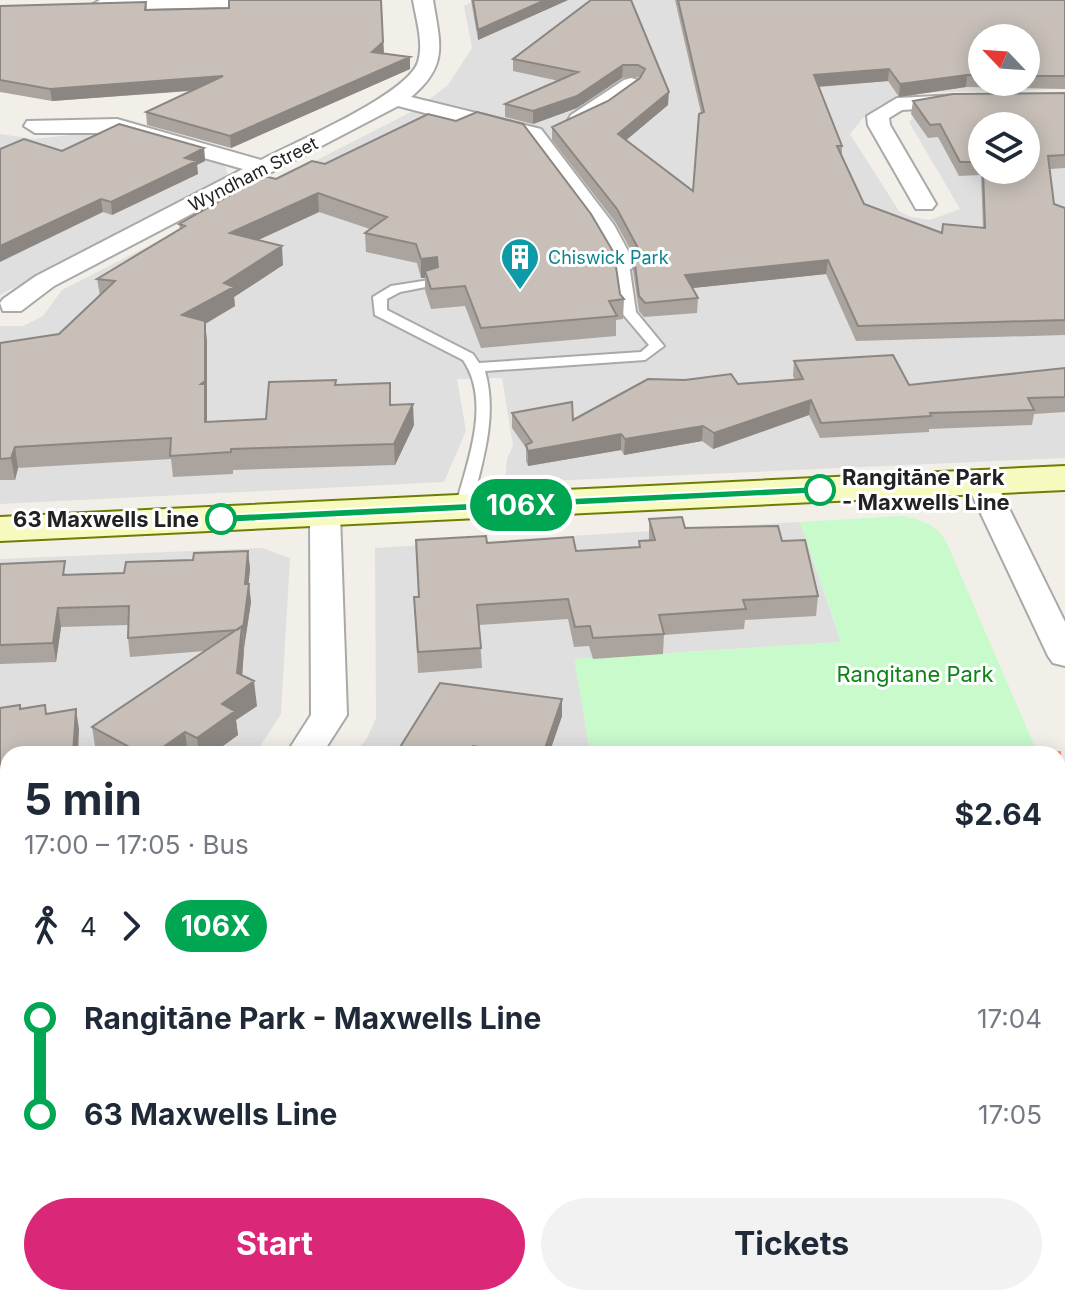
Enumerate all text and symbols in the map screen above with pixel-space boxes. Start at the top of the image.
north arrow [968,24,1040,96]
map controls [968,24,1040,184]
button: layers [968,112,1040,184]
street label: Wyndham Street [185,132,321,216]
building icon: Chiswick Park [499,236,541,291]
place label: Chiswick Park [548,247,669,268]
place label: Rangitāne Park - Maxwells Line [842,464,1010,515]
marker: Rangitāne Park - Maxwells Line [805,475,835,505]
line badge: 106X [465,479,577,531]
text: 106X [486,488,556,522]
marker: 63 Maxwells Line [206,504,236,534]
place label: 63 Maxwells Line [13,506,199,532]
park label: Rangitane Park [837,661,994,687]
text: 5 min [24,772,142,826]
text: $2.64 [955,796,1042,832]
text: 17:00 – 17:05 · Bus [24,829,249,860]
icon: walk [24,904,68,948]
icon: forward [109,904,153,948]
text: 106X [181,909,251,943]
text: 4 [80,911,97,942]
text: Rangitāne Park - Maxwells Line [84,1000,541,1036]
text: 17:04 [977,1003,1042,1034]
text: 63 Maxwells Line [84,1096,338,1132]
text: 17:05 [978,1099,1042,1130]
button: Start [24,1198,525,1290]
button: Tickets [541,1198,1042,1290]

